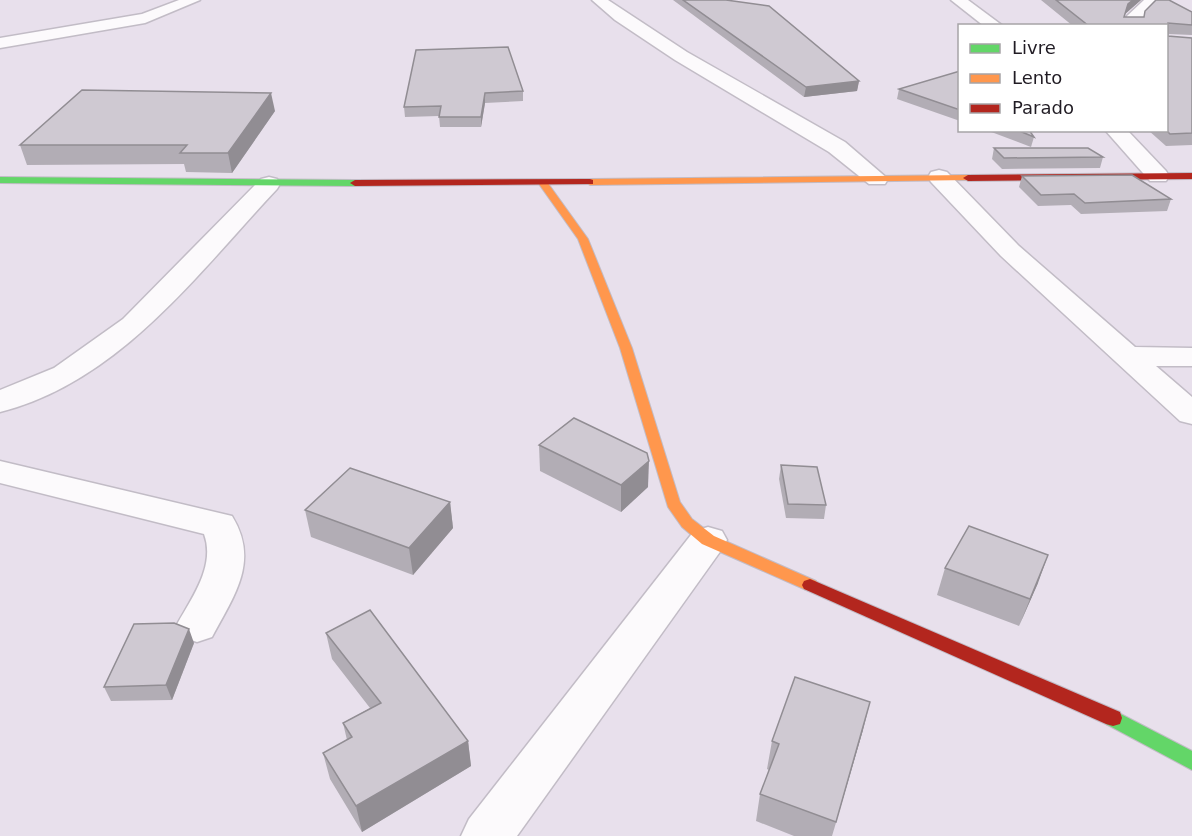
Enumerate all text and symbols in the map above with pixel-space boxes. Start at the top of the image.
legend [958,24,1168,132]
text: Livre [1012,37,1056,58]
text: Lento [1012,67,1062,88]
text: Parado [1012,97,1074,118]

